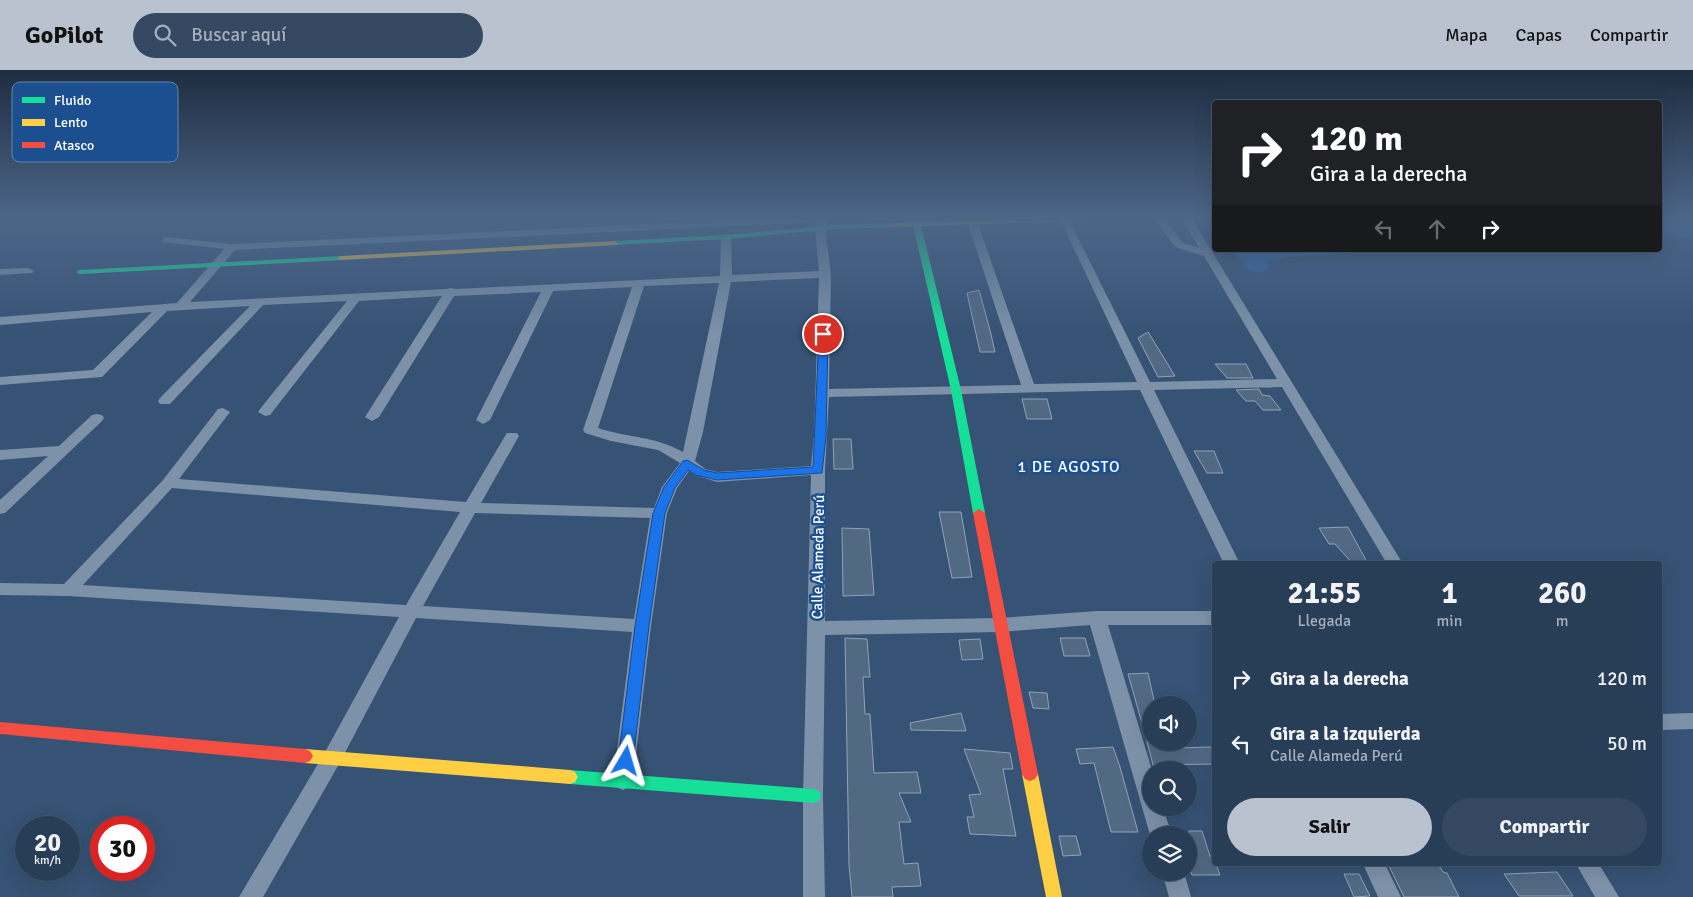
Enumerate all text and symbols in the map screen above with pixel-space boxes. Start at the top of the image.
search box [133,13,483,58]
text: GoPilot [25,20,103,50]
icon: search [151,21,179,49]
text: Buscar aquí [191,23,286,47]
text: Mapa [1445,24,1488,46]
text: Capas [1516,24,1562,46]
text: Compartir [1590,24,1668,46]
legend [12,82,178,162]
text: Fluido [54,92,91,109]
text: Lento [54,114,88,131]
text: 120 m [1310,117,1403,160]
icon: right [1227,120,1292,185]
text: Atasco [54,137,94,154]
text: Gira a la derecha [1310,160,1467,187]
icon: left [1370,215,1398,243]
icon: ahead [1423,215,1451,243]
icon: right [1476,215,1504,243]
pin [802,313,844,355]
icon: arrive [809,320,837,348]
district label: 1 DE AGOSTO [1018,457,1120,477]
street label: Calle Alameda Perú [808,495,828,619]
text: 21:55 [1287,575,1361,612]
text: 1 [1441,575,1458,612]
text: 260 [1538,575,1586,612]
text: Llegada [1297,611,1351,631]
text: min [1437,611,1462,631]
text: m [1556,611,1569,631]
icon: right [1227,665,1255,693]
text: Gira a la derecha [1270,667,1409,691]
text: 120 m [1597,667,1647,691]
map controls [1142,696,1197,881]
button: sound [1142,696,1197,751]
text: Gira a la izquierda [1270,722,1420,746]
icon: left [1227,730,1255,758]
text: 50 m [1607,732,1647,756]
position arrow [599,734,651,786]
text: Calle Alameda Perú [1270,746,1403,766]
button: search [1142,761,1197,816]
button: Salir [1227,798,1432,856]
button: Compartir [1442,798,1647,856]
speed limit sign: 30 [90,816,155,881]
button: layers [1142,826,1197,881]
text: 20 [34,827,61,858]
text: km/h [34,853,61,868]

